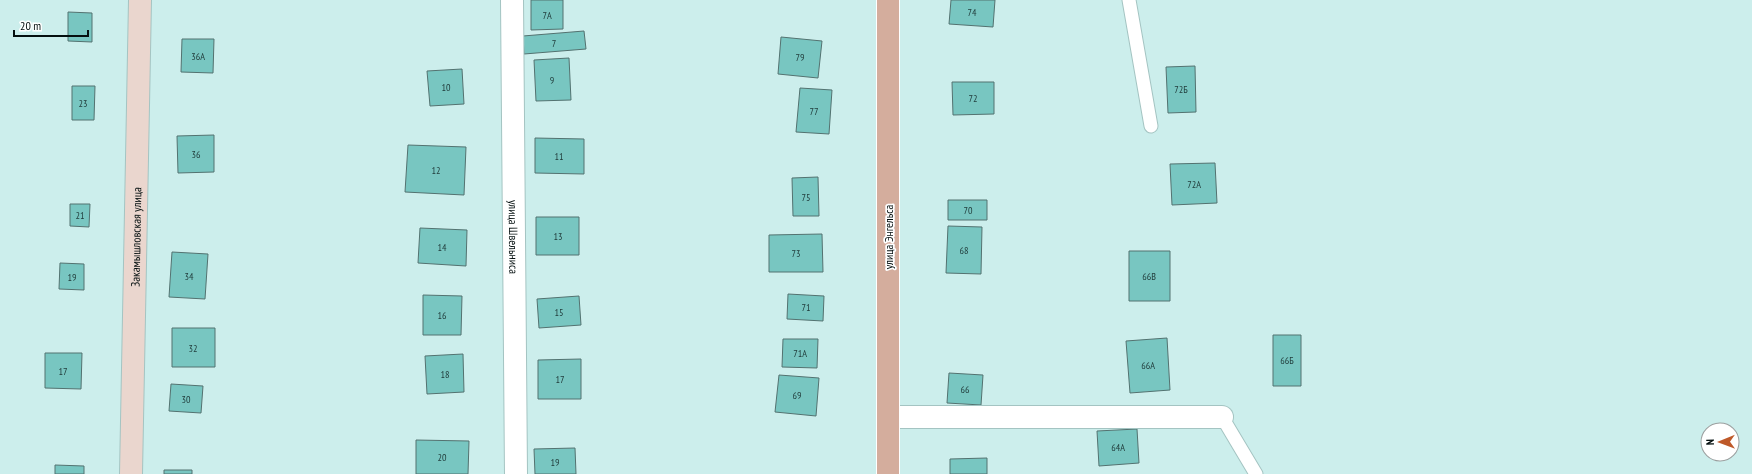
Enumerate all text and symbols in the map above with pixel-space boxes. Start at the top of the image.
house number: 74 [968,6,977,19]
house number: 7А [542,9,552,22]
scale bar [14,12,88,38]
text: 20 m [20,18,41,33]
house number: 7 [552,37,556,50]
house number: 36А [191,50,205,63]
house number: 79 [796,51,805,64]
house number: 9 [550,74,554,87]
house number: 10 [442,81,451,94]
house number: 72Б [1174,83,1188,96]
house number: 72 [969,92,978,105]
house number: 23 [79,97,88,110]
house number: 77 [810,105,819,118]
house number: 36 [192,148,201,161]
house number: 11 [555,150,564,163]
house number: 12 [432,164,441,177]
house number: 72А [1187,178,1201,191]
street label: Закамышловская улица [127,187,144,287]
house number: 75 [802,191,811,204]
street label: улица Швельниса [506,200,522,274]
house number: 70 [964,204,973,217]
street label: улица Энгельса [881,205,896,269]
house number: 21 [76,209,85,222]
house number: 13 [554,230,563,243]
house number: 14 [438,241,447,254]
house number: 68 [960,244,969,257]
house number: 73 [792,247,801,260]
house number: 34 [185,270,194,283]
house number: 66В [1142,270,1156,283]
house number: 19 [68,271,77,284]
house number: 71 [802,301,811,314]
house number: 15 [555,306,564,319]
house number: 16 [438,309,447,322]
house number: 32 [189,342,198,355]
house number: 71А [793,347,807,360]
house number: 66Б [1280,354,1294,367]
house number: 66А [1141,359,1155,372]
house number: 17 [59,365,68,378]
house number: 18 [441,368,450,381]
house number: 17 [556,373,565,386]
house number: 66 [961,383,970,396]
house number: 69 [793,389,802,402]
house number: 30 [182,393,191,406]
north arrow [1700,422,1740,462]
text: N [1703,439,1717,445]
house number: 64А [1111,441,1125,454]
house number: 20 [438,451,447,464]
house number: 19 [551,456,560,469]

